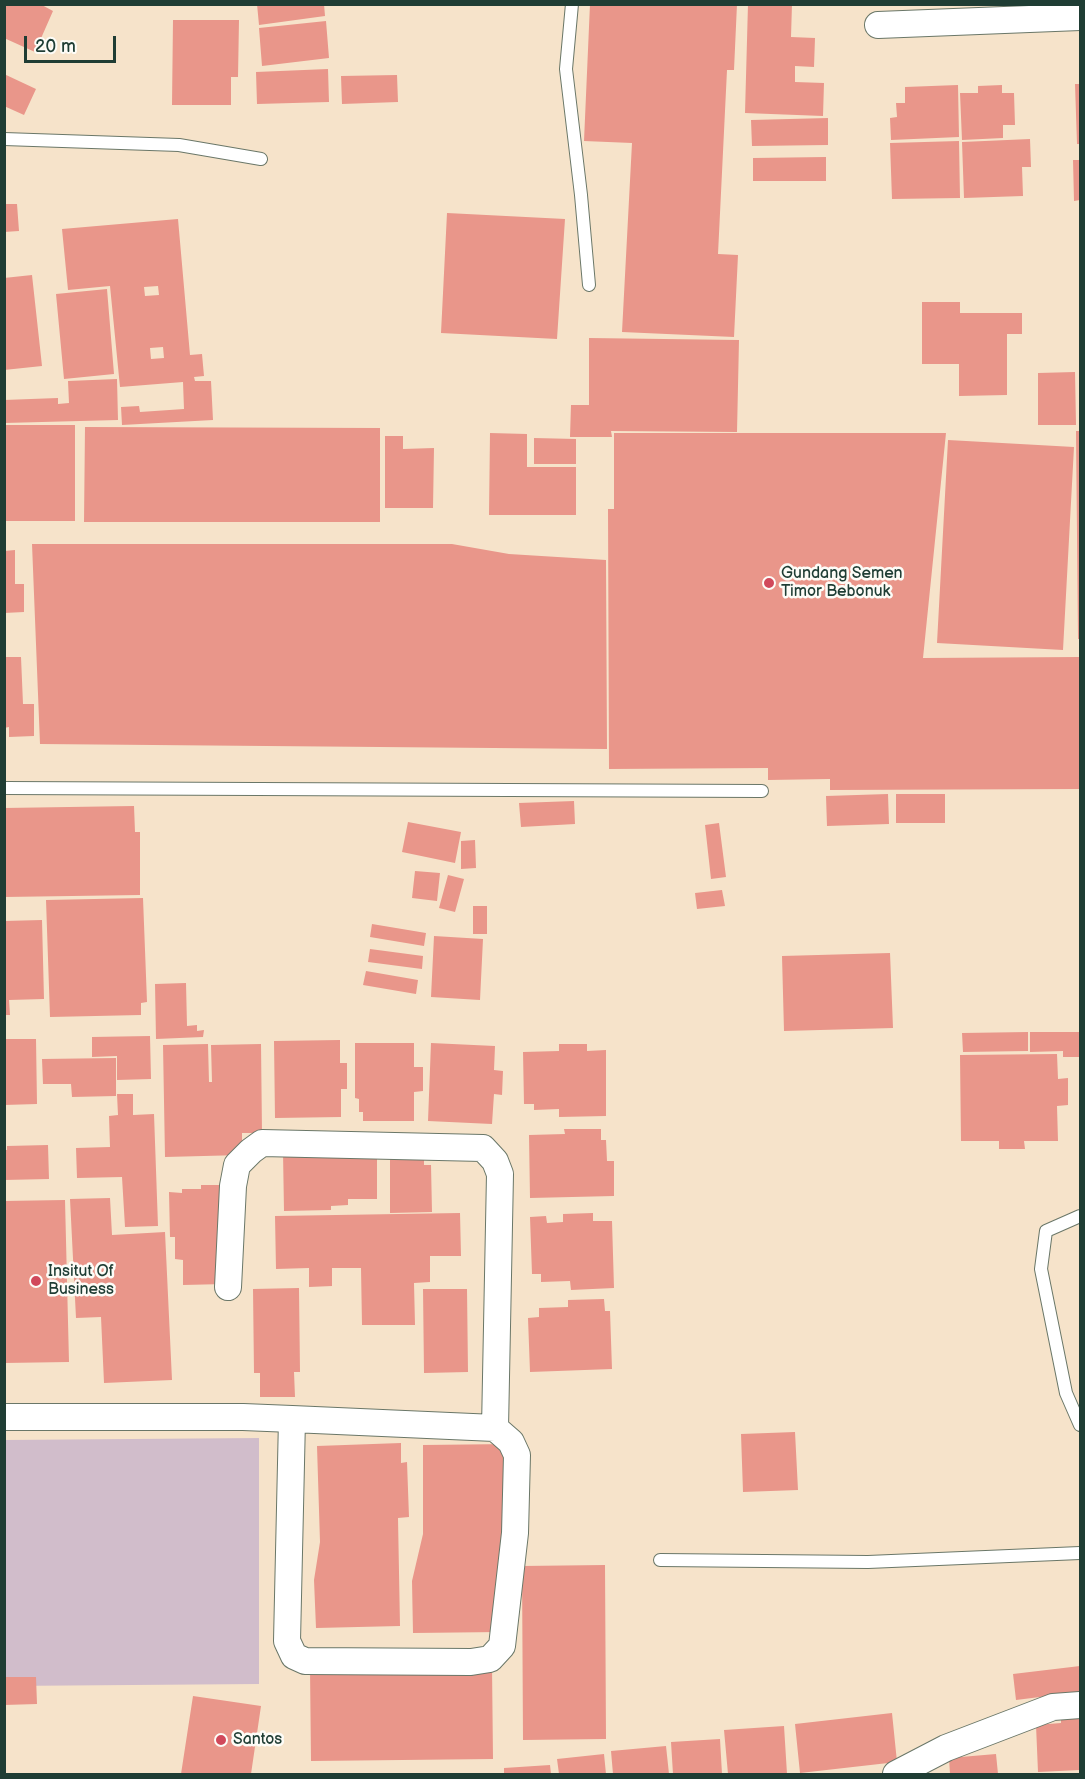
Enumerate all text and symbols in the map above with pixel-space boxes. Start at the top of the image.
scale bar [27,24,118,62]
text: 20 m [35,36,76,57]
place label: Gundang Semen Timor Bebonuk [781,564,903,602]
marker: Gundang Semen Timor Bebonuk [762,576,776,590]
place label: Insitut Of Business [48,1262,114,1300]
marker: Insitut Of Business [29,1274,43,1288]
place label: Santos [233,1730,282,1750]
marker: Santos [214,1733,228,1747]

